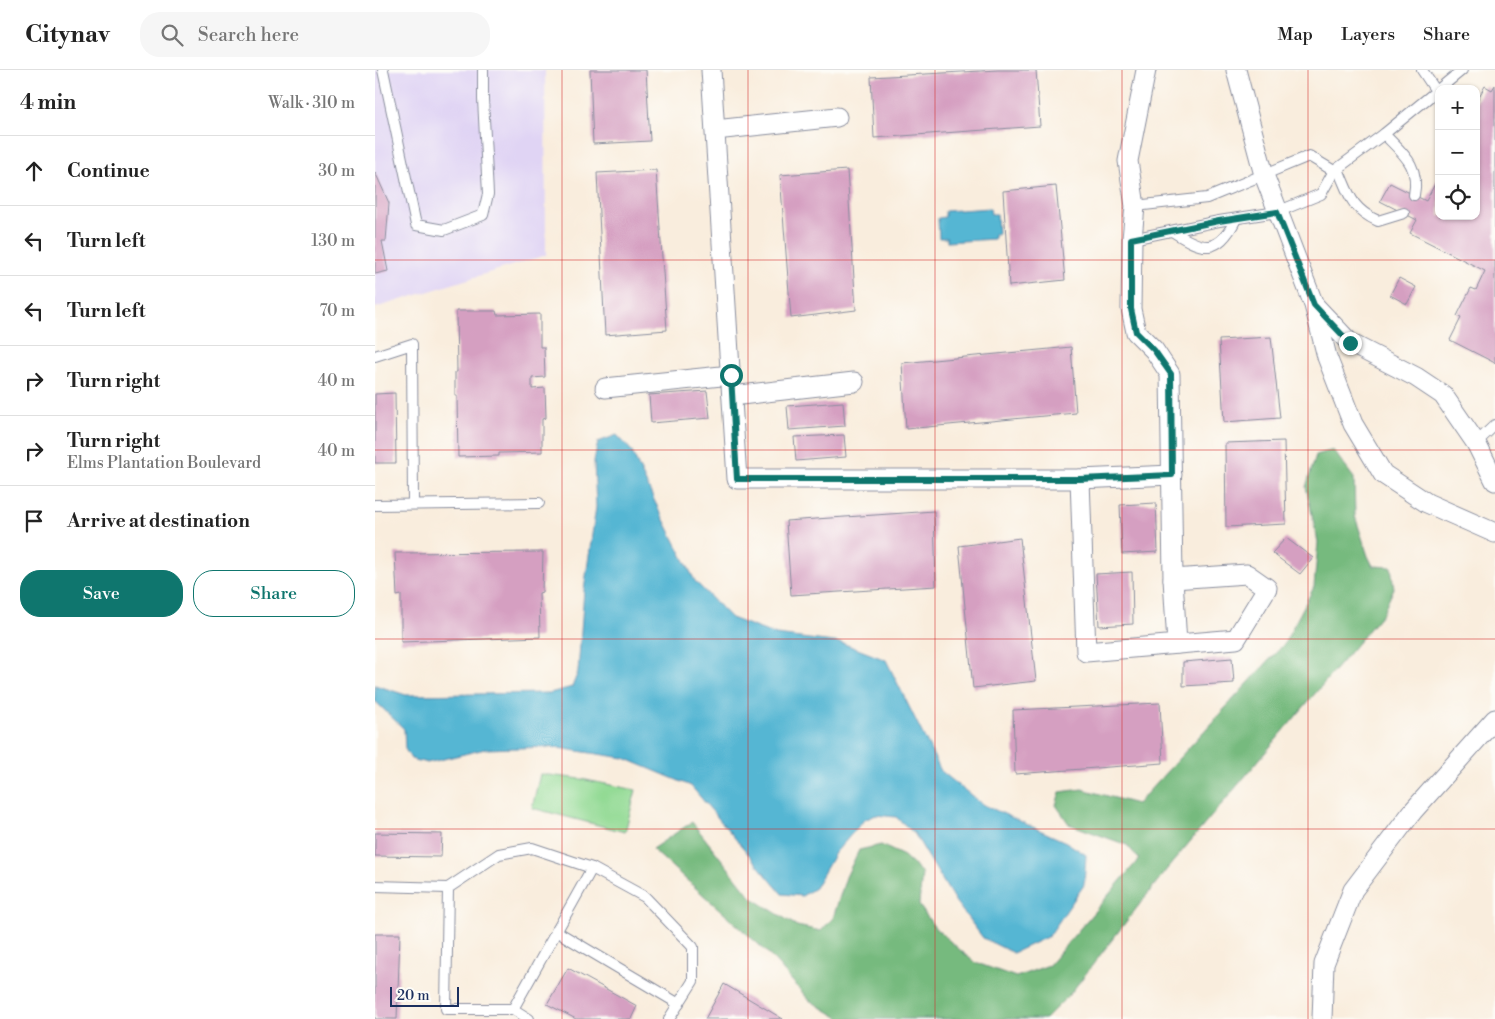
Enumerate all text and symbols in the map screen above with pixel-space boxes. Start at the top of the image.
search box [140,12,490,57]
text: Citynav [25,20,110,50]
icon: search [158,21,186,49]
text: Search here [198,23,299,47]
text: Map [1278,23,1313,46]
text: Layers [1341,23,1395,46]
text: Share [1423,23,1470,46]
map controls [1435,85,1480,220]
button: + [1435,85,1480,130]
text: 4 min [20,90,76,116]
text: Walk · 310 m [268,93,355,113]
button: − [1435,130,1480,175]
icon: ahead [20,157,48,185]
text: Continue [67,159,150,183]
text: 30 m [318,161,355,181]
button: locate [1435,175,1480,220]
icon: left [20,227,48,255]
text: Turn left [67,229,146,253]
text: 130 m [311,231,355,251]
icon: left [20,297,48,325]
text: Turn left [67,299,146,323]
text: 70 m [319,301,355,321]
route end [1339,332,1362,355]
route start [720,364,743,387]
icon: right [20,367,48,395]
text: Turn right [67,369,160,393]
text: 40 m [318,371,355,391]
text: Turn right [67,429,160,453]
icon: right [20,437,48,465]
text: 40 m [318,441,355,461]
text: Elms Plantation Boulevard [67,453,261,473]
icon: arrive [20,507,48,535]
text: Arrive at destination [67,509,250,533]
button: Save [20,570,183,617]
button: Share [193,570,355,617]
scale bar [390,984,459,1007]
text: 20 m [397,987,429,1005]

